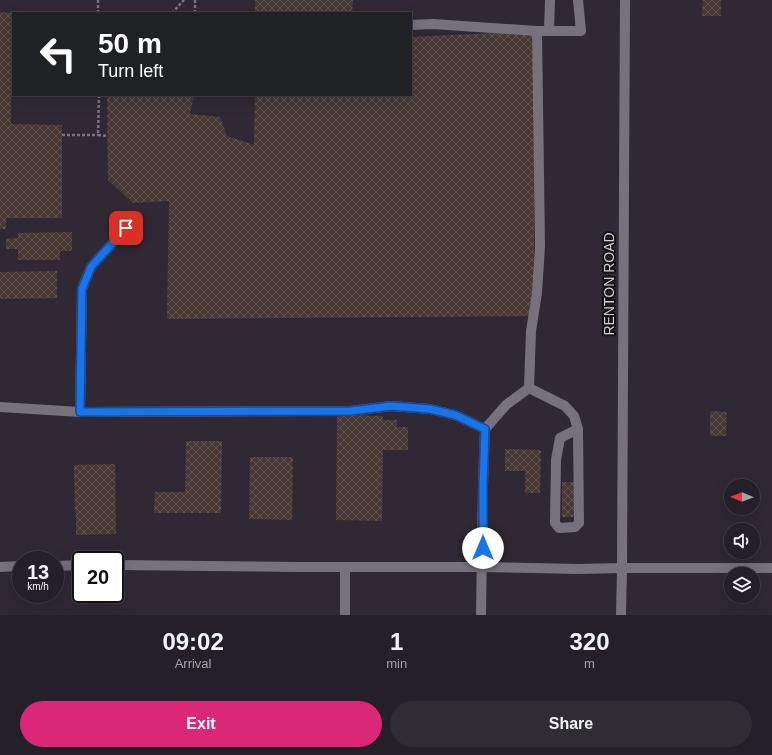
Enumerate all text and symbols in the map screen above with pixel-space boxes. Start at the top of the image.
icon: left [32,28,84,80]
text: 50 m [98,28,162,59]
text: Turn left [98,61,163,81]
pin [109,211,143,245]
icon: arrive [115,217,137,239]
street label: RENTON ROAD [601,232,617,336]
north arrow [724,479,760,515]
map controls [724,479,760,603]
button: sound [724,523,760,559]
position arrow [462,527,504,569]
speed limit sign: 20 [72,551,124,603]
text: 13 [27,561,49,583]
button: layers [724,567,760,603]
text: km/h [27,581,49,592]
text: 09:02 [162,628,224,655]
text: 1 [390,628,403,655]
text: 320 [570,628,610,655]
text: Arrival [175,656,212,671]
text: min [386,656,407,671]
text: m [584,656,595,671]
button: Exit [20,701,382,747]
button: Share [390,701,752,747]

